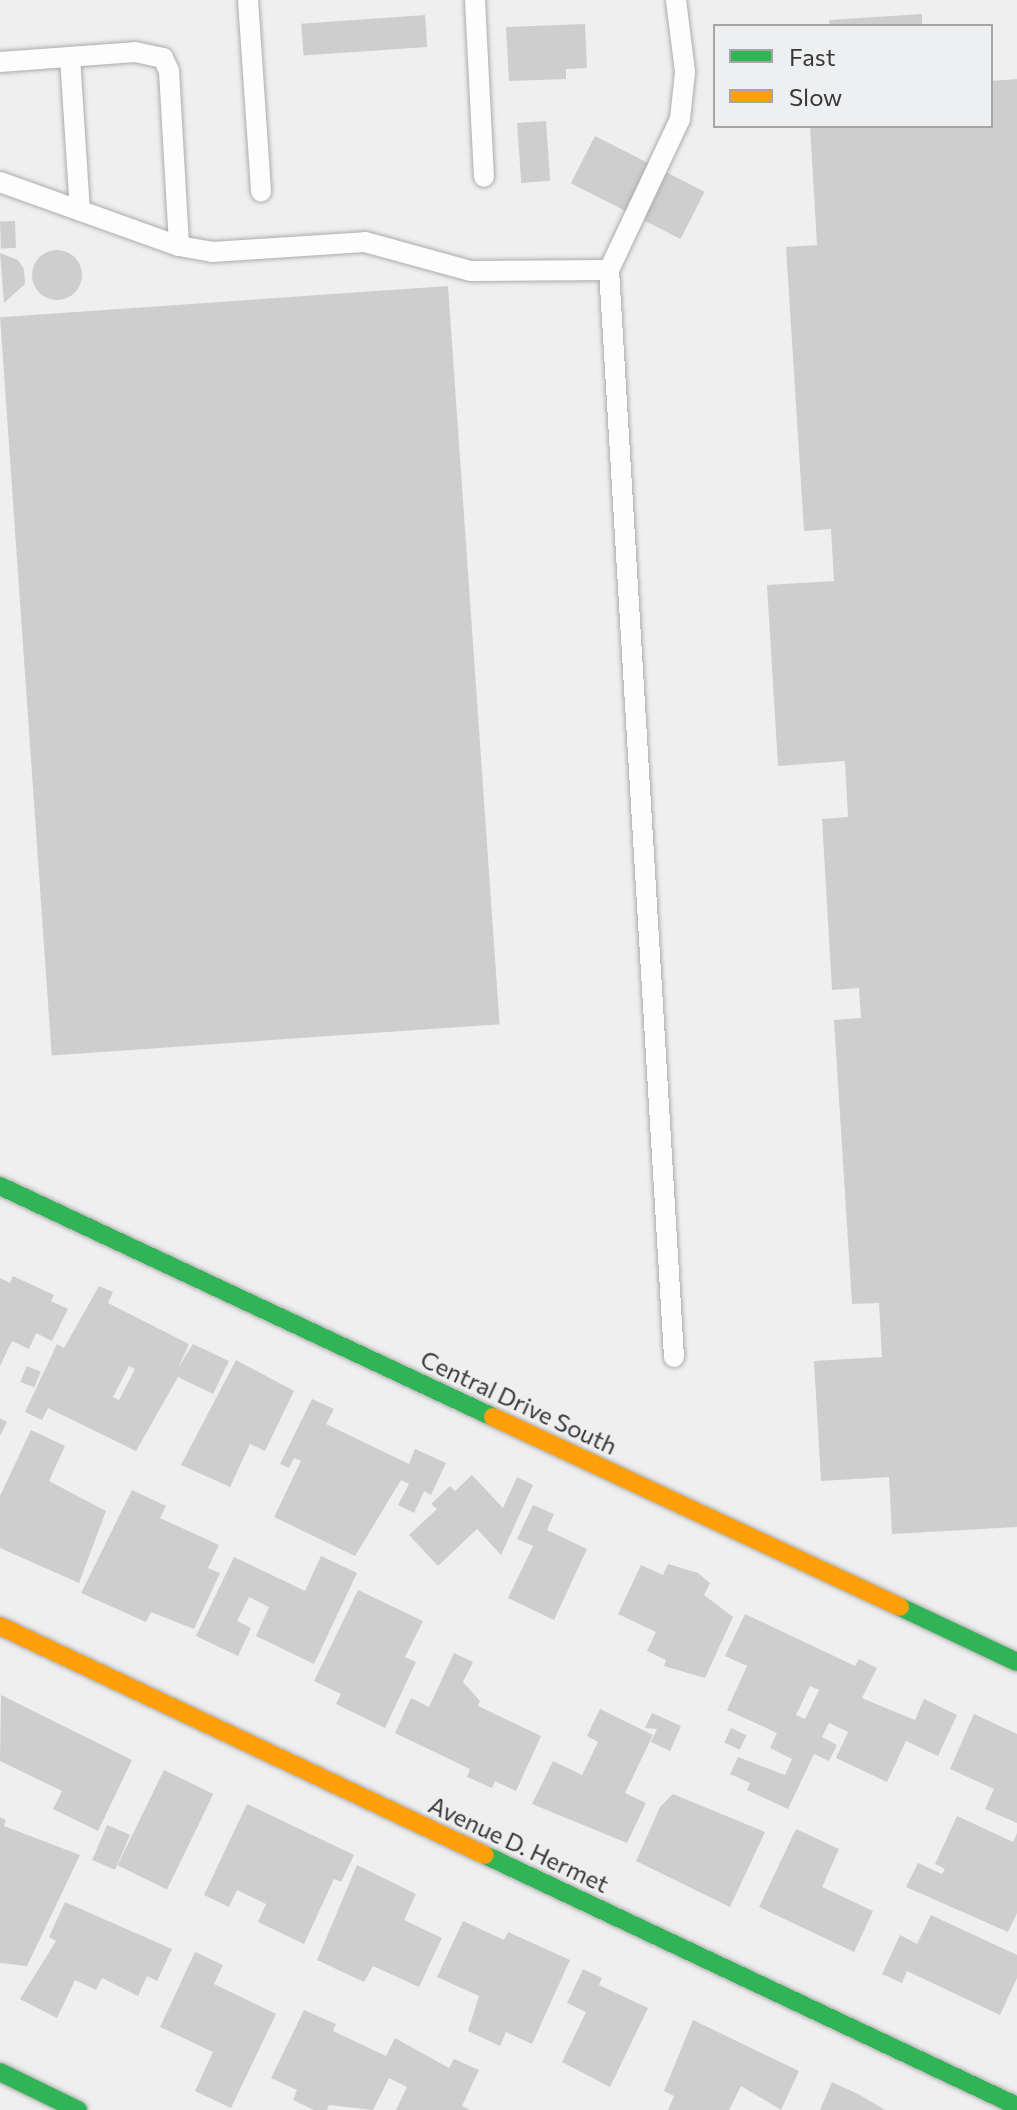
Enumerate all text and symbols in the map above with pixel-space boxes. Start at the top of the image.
legend [713,24,993,128]
text: Fast [789,42,836,71]
text: Slow [789,82,842,111]
street label: Central Drive South [416,1344,622,1460]
street label: Avenue D. Hermet [424,1790,614,1898]

